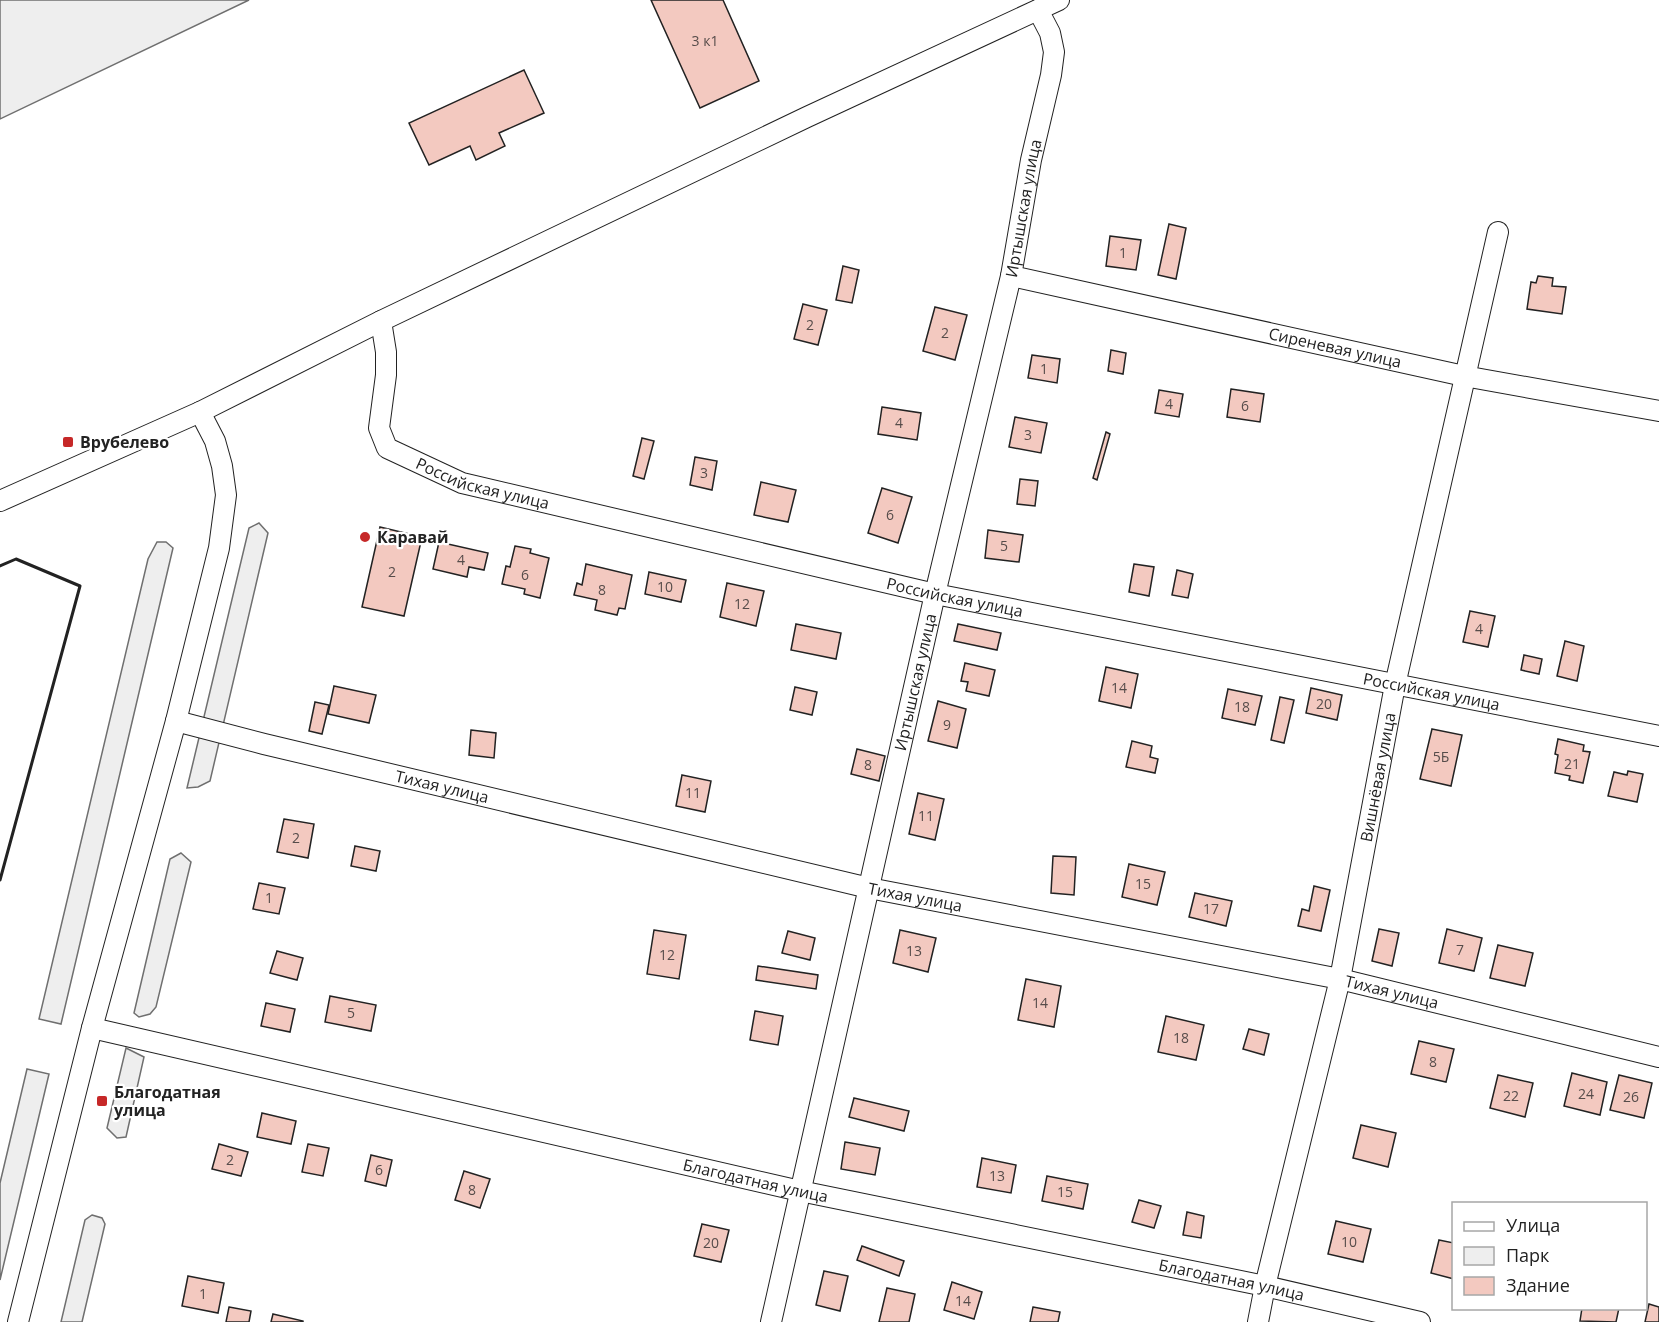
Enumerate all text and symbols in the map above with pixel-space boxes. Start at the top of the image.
house number: 3 к1 [692,31,718,50]
street label: Иртышская улица [1000,137,1047,279]
house number: 1 [1119,243,1127,262]
house number: 2 [806,315,814,334]
street label: Сиреневая улица [1267,322,1404,373]
house number: 2 [941,323,949,342]
house number: 1 [1040,359,1048,378]
house number: 4 [1165,394,1173,413]
house number: 6 [1241,396,1249,415]
house number: 4 [895,413,903,432]
house number: 3 [1024,425,1032,444]
place label: Врубелево [80,431,169,453]
marker: Врубелево [61,435,75,449]
street label: Российская улица [412,452,551,514]
house number: 3 [700,463,708,482]
house number: 6 [886,505,894,524]
place label: Каравай [377,526,448,548]
marker: Каравай [358,530,372,544]
house number: 5 [1000,536,1008,555]
house number: 4 [457,550,465,569]
house number: 2 [388,562,396,581]
house number: 6 [521,565,529,584]
street label: Российская улица [884,572,1025,622]
house number: 10 [657,577,673,596]
house number: 8 [598,580,606,599]
house number: 12 [734,594,750,613]
street label: Иртышская улица [889,611,941,753]
house number: 4 [1475,619,1483,638]
street label: Российская улица [1361,667,1502,716]
house number: 14 [1111,678,1127,697]
house number: 20 [1316,694,1332,713]
house number: 18 [1234,697,1250,716]
street label: Вишнёвая улица [1355,711,1401,844]
house number: 9 [943,715,951,734]
house number: 5Б [1433,747,1449,766]
house number: 21 [1564,754,1580,773]
house number: 8 [864,755,872,774]
street label: Тихая улица [393,765,491,808]
house number: 11 [685,783,701,802]
house number: 11 [918,806,934,825]
house number: 2 [292,828,300,847]
house number: 15 [1135,874,1151,893]
street label: Тихая улица [866,877,964,917]
house number: 1 [265,888,273,907]
house number: 17 [1203,899,1219,918]
house number: 7 [1456,940,1464,959]
house number: 13 [906,941,922,960]
house number: 12 [659,945,675,964]
street label: Тихая улица [1343,970,1441,1014]
house number: 14 [1032,993,1048,1012]
house number: 5 [347,1003,355,1022]
house number: 18 [1173,1028,1189,1047]
house number: 8 [1429,1052,1437,1071]
place label: Благодатная улица [114,1081,221,1121]
house number: 24 [1578,1084,1594,1103]
house number: 22 [1503,1086,1519,1105]
house number: 26 [1623,1087,1639,1106]
marker: Благодатная улица [95,1094,109,1108]
house number: 2 [226,1150,234,1169]
street label: Благодатная улица [681,1153,830,1208]
house number: 6 [375,1160,383,1179]
house number: 13 [989,1166,1005,1185]
house number: 8 [468,1180,476,1199]
house number: 15 [1057,1182,1073,1201]
legend [1452,1202,1647,1310]
text: Улица [1506,1213,1560,1237]
house number: 10 [1341,1232,1357,1251]
house number: 20 [703,1233,719,1252]
text: Парк [1506,1243,1550,1267]
street label: Благодатная улица [1157,1254,1306,1306]
text: Здание [1506,1273,1570,1297]
house number: 1 [199,1284,207,1303]
house number: 14 [955,1291,971,1310]

